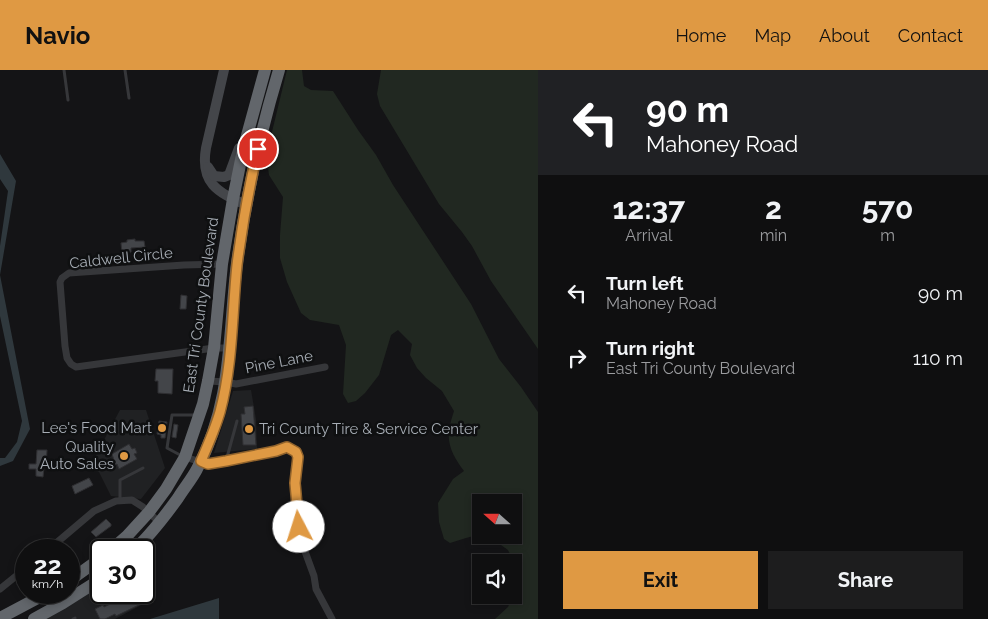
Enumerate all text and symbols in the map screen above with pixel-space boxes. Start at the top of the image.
text: Navio [25,21,90,50]
text: Home [675,25,726,46]
text: Map [754,25,791,46]
text: About [819,25,870,46]
text: Contact [898,25,963,46]
text: 90 m [646,89,729,130]
icon: left [563,90,628,155]
pin [237,128,279,170]
text: Mahoney Road [646,131,798,157]
icon: arrive [244,135,272,163]
text: 12:37 [612,191,685,226]
text: 2 [765,191,782,226]
text: 570 [862,191,914,226]
street label: East Tri County Boulevard [180,216,222,394]
text: Arrival [625,226,672,245]
text: min [760,226,787,245]
text: m [880,226,895,245]
street label: Caldwell Circle [68,244,174,272]
text: Turn left [606,272,683,294]
icon: left [563,279,591,307]
text: 90 m [918,282,963,304]
text: Mahoney Road [606,294,717,313]
text: Turn right [606,337,695,359]
icon: right [563,344,591,372]
street label: Pine Lane [244,347,314,377]
text: 110 m [913,347,963,369]
text: East Tri County Boulevard [606,359,795,378]
place label: Lee's Food Mart [41,419,152,437]
place label: Tri County Tire & Service Center [259,420,479,438]
marker: Lee's Food Mart [156,422,168,434]
marker: Tri County Tire & Service Center [243,423,255,435]
place label: Quality Auto Sales [40,438,114,473]
marker: Quality Auto Sales [118,450,130,462]
north arrow [472,494,522,544]
map controls [472,494,522,604]
position arrow [272,500,324,552]
speed limit sign: 30 [90,539,155,604]
text: 22 [33,550,62,580]
button: Exit [563,551,758,609]
button: Share [768,551,963,609]
button: sound [472,554,522,604]
text: km/h [32,577,63,591]

